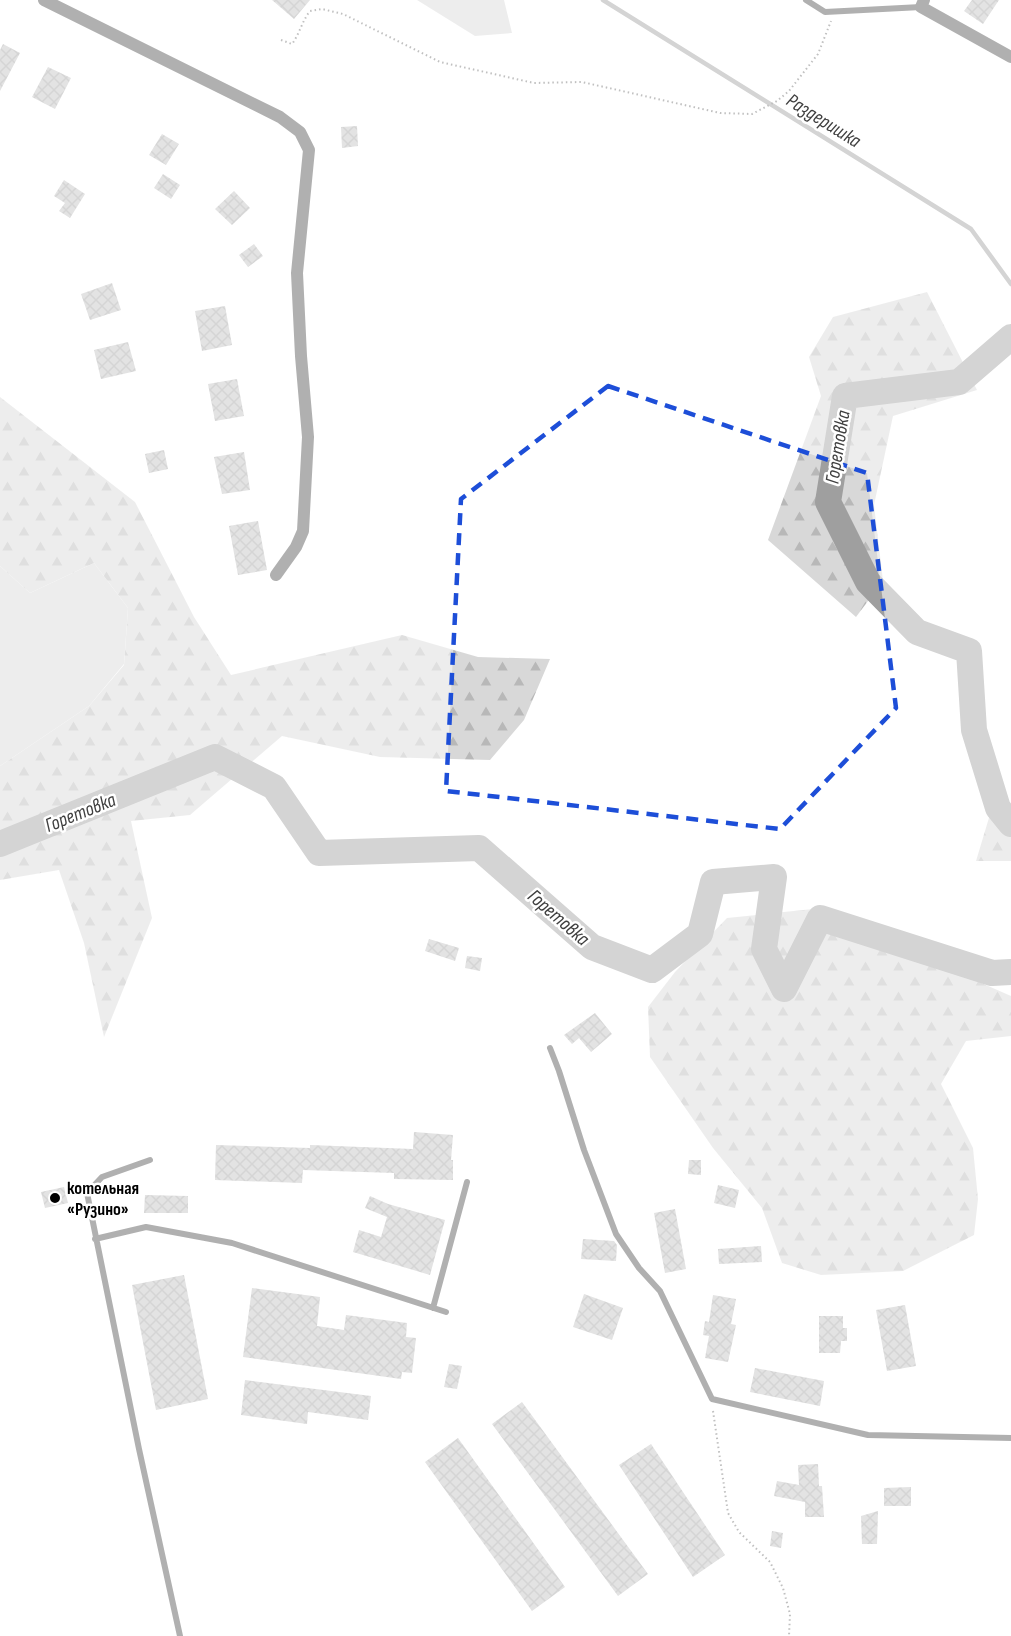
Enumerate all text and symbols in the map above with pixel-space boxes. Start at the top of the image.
water label: Раздеришка [782,89,865,153]
water label: Горетовка [820,409,856,486]
water label: Горетовка [42,788,119,838]
water label: Горетовка [523,884,594,951]
place label: котельная «Рузино» [67,1178,139,1220]
marker: котельная «Рузино» [48,1191,62,1205]

